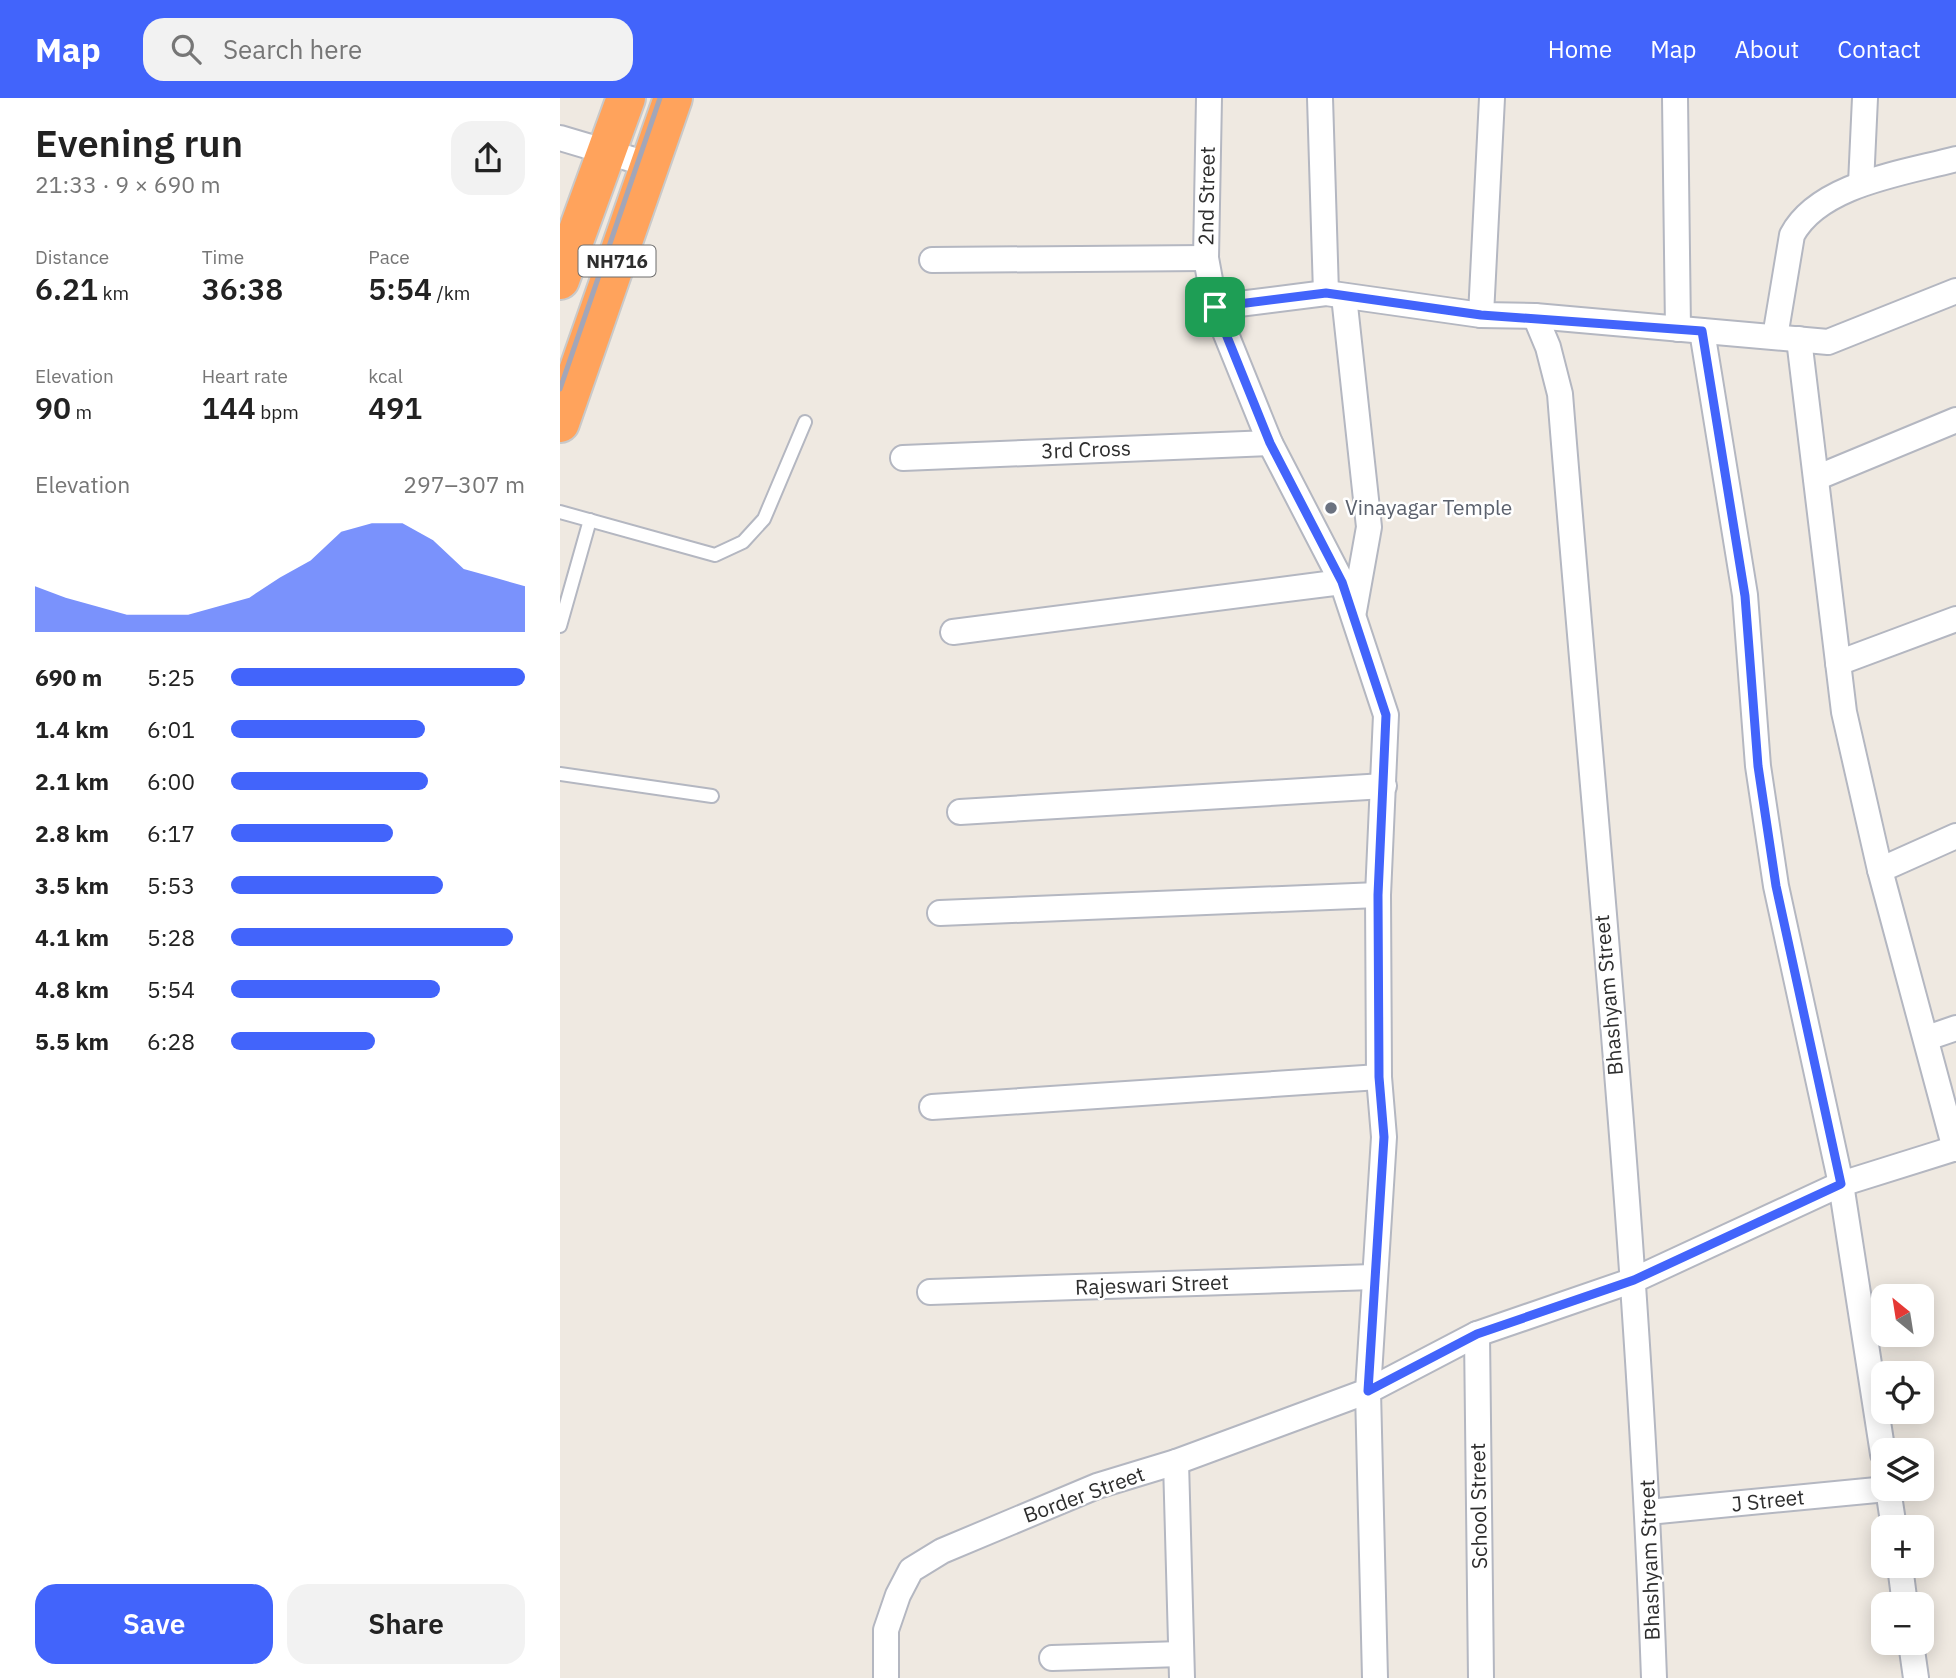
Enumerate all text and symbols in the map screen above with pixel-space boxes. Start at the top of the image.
search box [143,18,633,81]
text: Map [35,28,101,71]
icon: search [167,30,205,68]
text: Search here [223,32,362,66]
text: Home [1548,33,1612,65]
text: Map [1650,33,1696,65]
text: About [1734,33,1799,65]
text: Contact [1837,33,1921,65]
text: Evening run [35,118,243,167]
button: share [451,121,525,195]
street label: 2nd Street [1191,146,1221,246]
text: 21:33 · 9 × 690 m [35,169,221,199]
text: Distance [35,245,109,269]
text: Time [202,245,244,269]
text: Pace [368,245,410,269]
road number: NH716 [578,246,656,276]
text: 6.21 [35,269,98,308]
text: 36:38 [202,269,283,308]
text: 5:54 [368,269,432,308]
pin [1185,277,1245,337]
text: km [98,281,129,305]
text: /km [432,281,470,305]
icon: arrive [1196,288,1234,326]
text: Elevation [35,364,114,388]
text: Heart rate [202,364,288,388]
text: kcal [368,364,403,388]
text: 90 [35,388,71,427]
text: 144 [202,388,256,427]
text: 491 [368,388,422,427]
text: m [71,400,92,424]
text: bpm [256,400,299,424]
street label: 3rd Cross [1040,433,1131,465]
text: Elevation [35,469,130,499]
text: 297–307 m [403,469,525,499]
place label: Vinayagar Temple [1345,493,1512,521]
marker: Vinayagar Temple [1323,500,1339,516]
text: 690 m [35,662,102,692]
text: 5:25 [147,662,195,692]
text: 1.4 km [35,714,109,744]
text: 6:01 [147,714,195,744]
text: 2.1 km [35,766,109,796]
text: 6:00 [147,766,195,796]
text: 2.8 km [35,818,109,848]
text: 6:17 [147,818,195,848]
text: 3.5 km [35,870,109,900]
text: 5:53 [147,870,195,900]
street label: Bhashyam Street [1587,914,1629,1077]
text: 4.1 km [35,922,109,952]
text: 5:28 [147,922,195,952]
text: 4.8 km [35,974,109,1004]
text: 5:54 [147,974,195,1004]
text: 5.5 km [35,1026,109,1056]
text: 6:28 [147,1026,195,1056]
street label: Rajeswari Street [1075,1267,1229,1301]
north arrow [1871,1284,1934,1348]
map controls [1871,1284,1934,1655]
button: locate [1871,1361,1934,1424]
button: layers [1871,1438,1934,1501]
street label: School Street [1463,1443,1493,1569]
street label: Border Street [1019,1459,1148,1529]
street label: Bhashyam Street [1632,1479,1666,1641]
street label: J Street [1730,1482,1806,1518]
button: + [1871,1515,1934,1578]
button: Save [35,1584,273,1664]
button: Share [287,1584,525,1664]
button: − [1871,1592,1934,1655]

